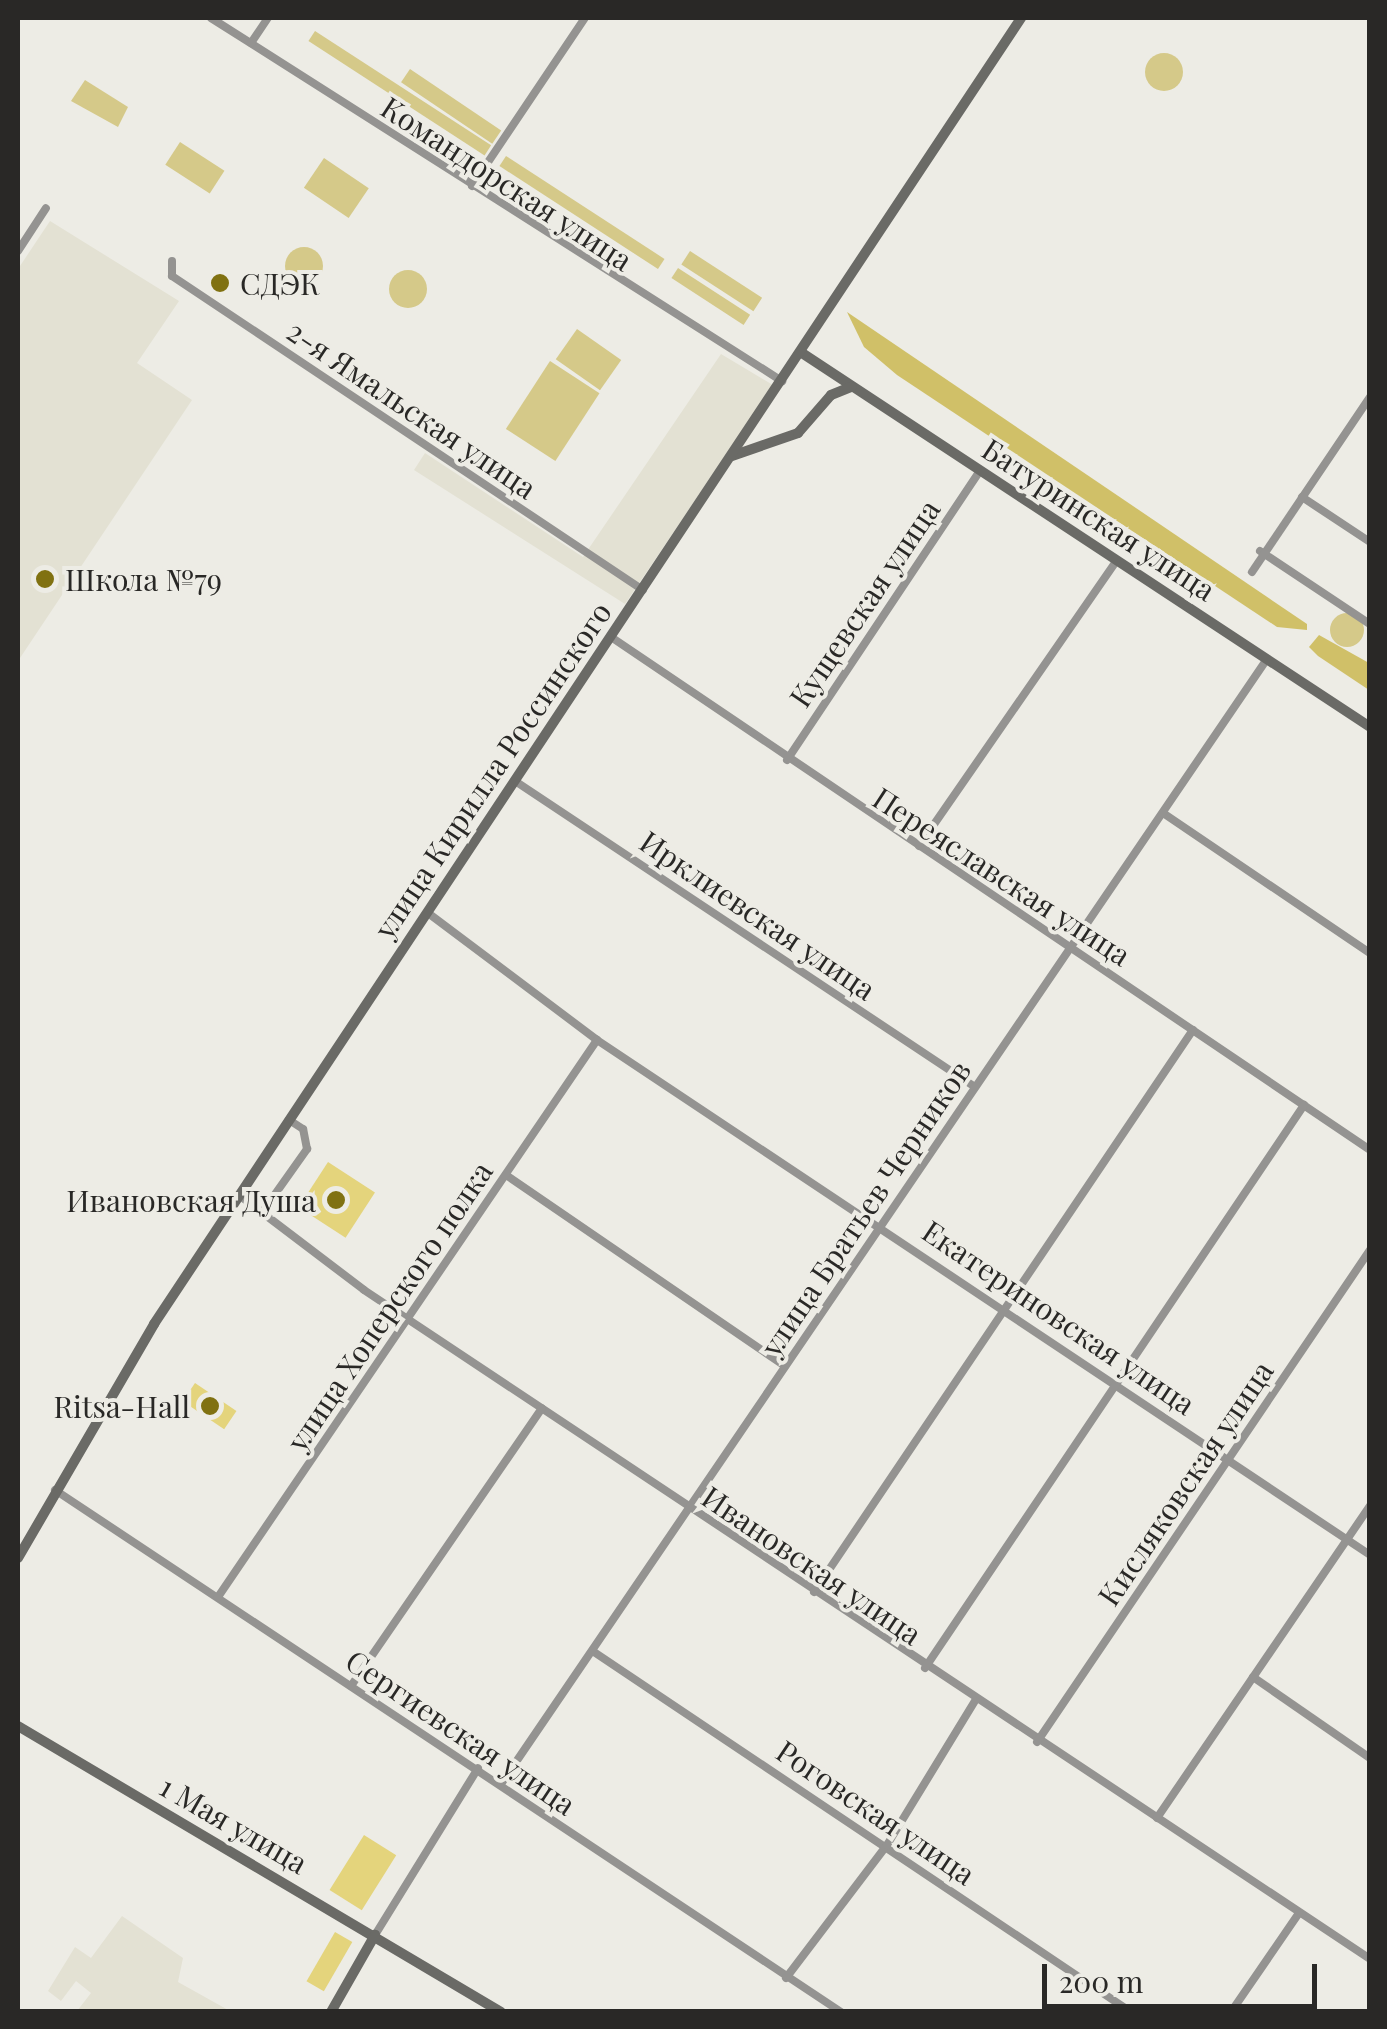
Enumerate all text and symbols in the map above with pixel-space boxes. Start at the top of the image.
street label: Командорская улица [375,88,639,278]
place label: СДЭК [240,265,320,301]
marker: СДЭК [209,272,231,294]
street label: 2-я Ямальская улица [281,312,543,506]
street label: Батуринская улица [976,430,1222,608]
street label: Кущевская улица [781,492,947,714]
place label: Школа №79 [65,561,222,597]
marker: Школа №79 [34,568,56,590]
street label: улица Кирилла Россинского [366,595,618,945]
street label: Переяславская улица [867,779,1137,973]
street label: Ирклиевская улица [634,823,882,1007]
street label: улица Братьев Черников [753,1053,977,1363]
street label: улица Хоперского полка [279,1155,499,1457]
place label: Ивановская Душа [66,1182,316,1218]
marker: Ивановская Душа [325,1189,347,1211]
street label: Екатериновская улица [916,1212,1202,1422]
street label: Кисляковская улица [1090,1354,1280,1612]
place label: Ritsa-Hall [54,1388,190,1424]
marker: Ritsa-Hall [199,1395,221,1417]
street label: Ивановская улица [695,1478,929,1652]
street label: Сергиевская улица [340,1642,582,1822]
street label: Роговская улица [770,1732,982,1892]
street label: 1 Мая улица [154,1767,314,1881]
scale bar [1047,1944,1322,2006]
text: 200 m [1059,1961,1143,2001]

